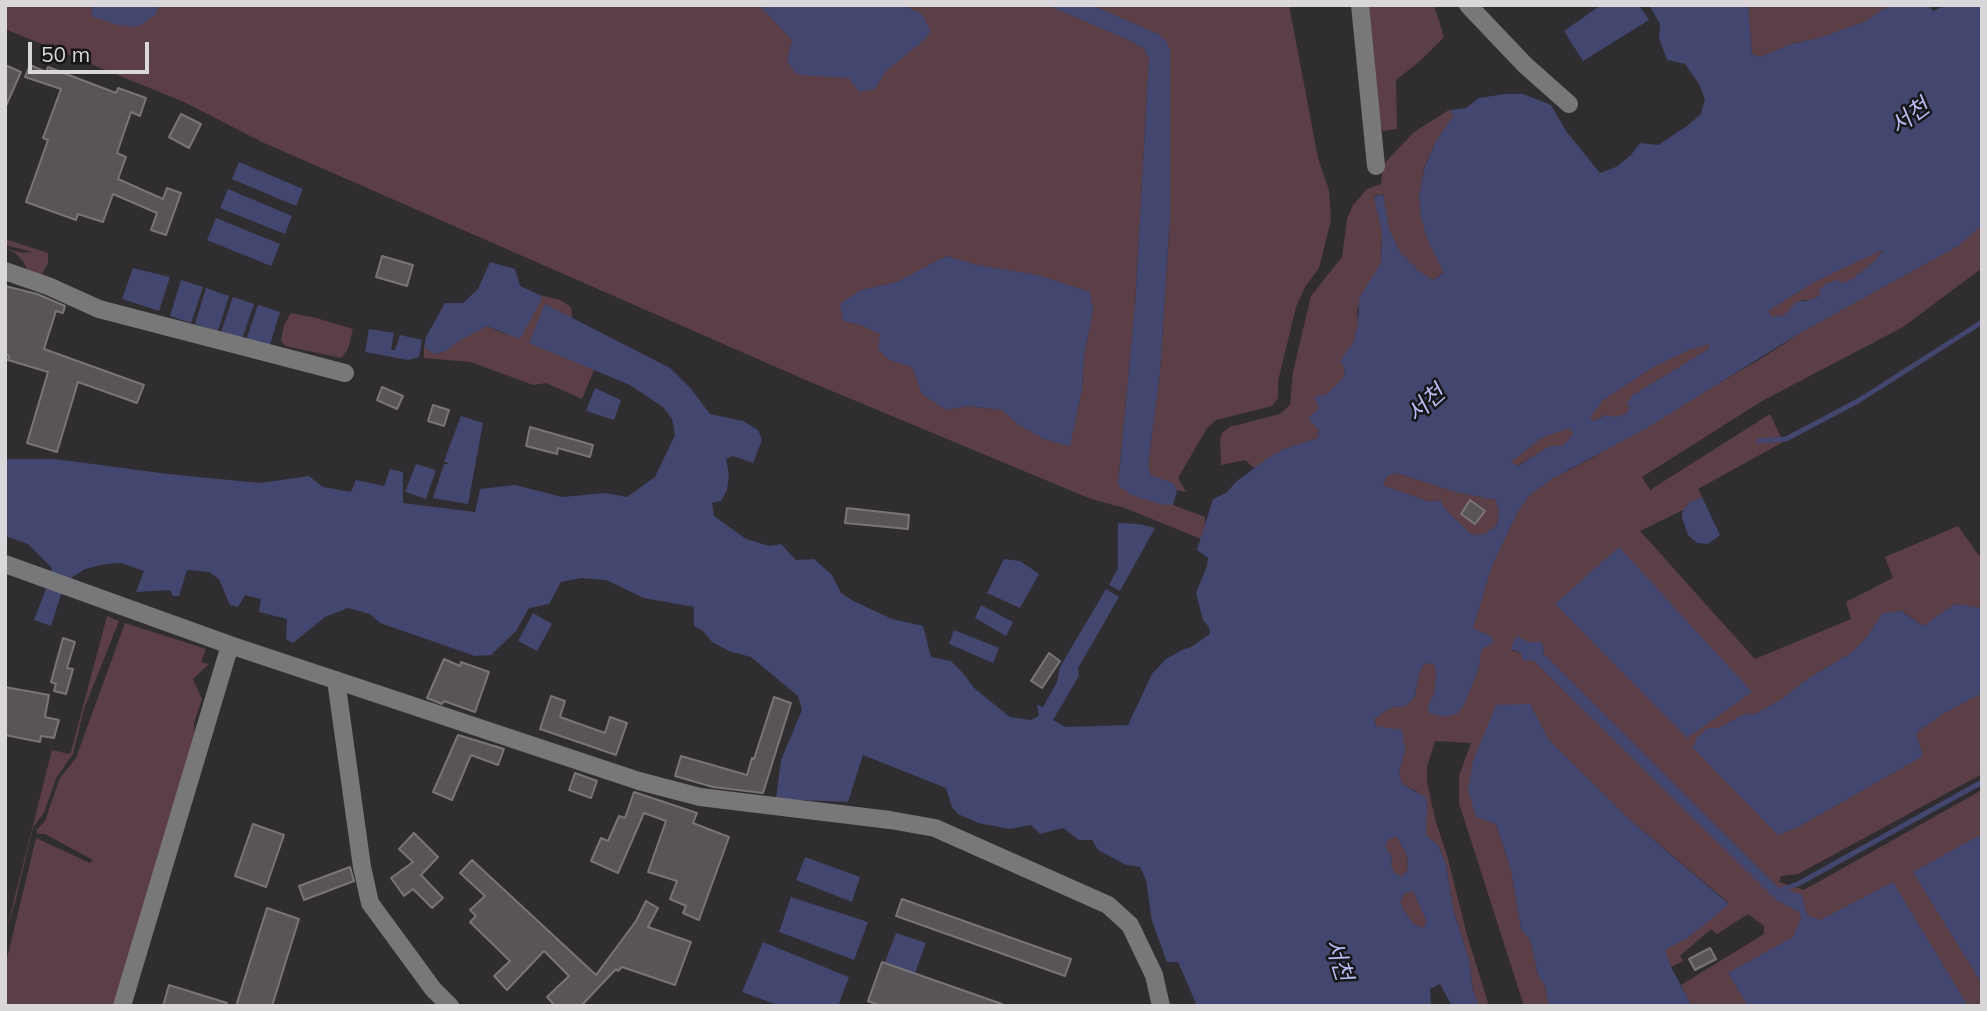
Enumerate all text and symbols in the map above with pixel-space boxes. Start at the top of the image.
scale bar [32,28,152,72]
text: 50 m [41,41,90,67]
water label: 서천 [1885,93,1935,141]
water label: 서천 [1401,380,1451,428]
water label: 서천 [1319,936,1357,984]

